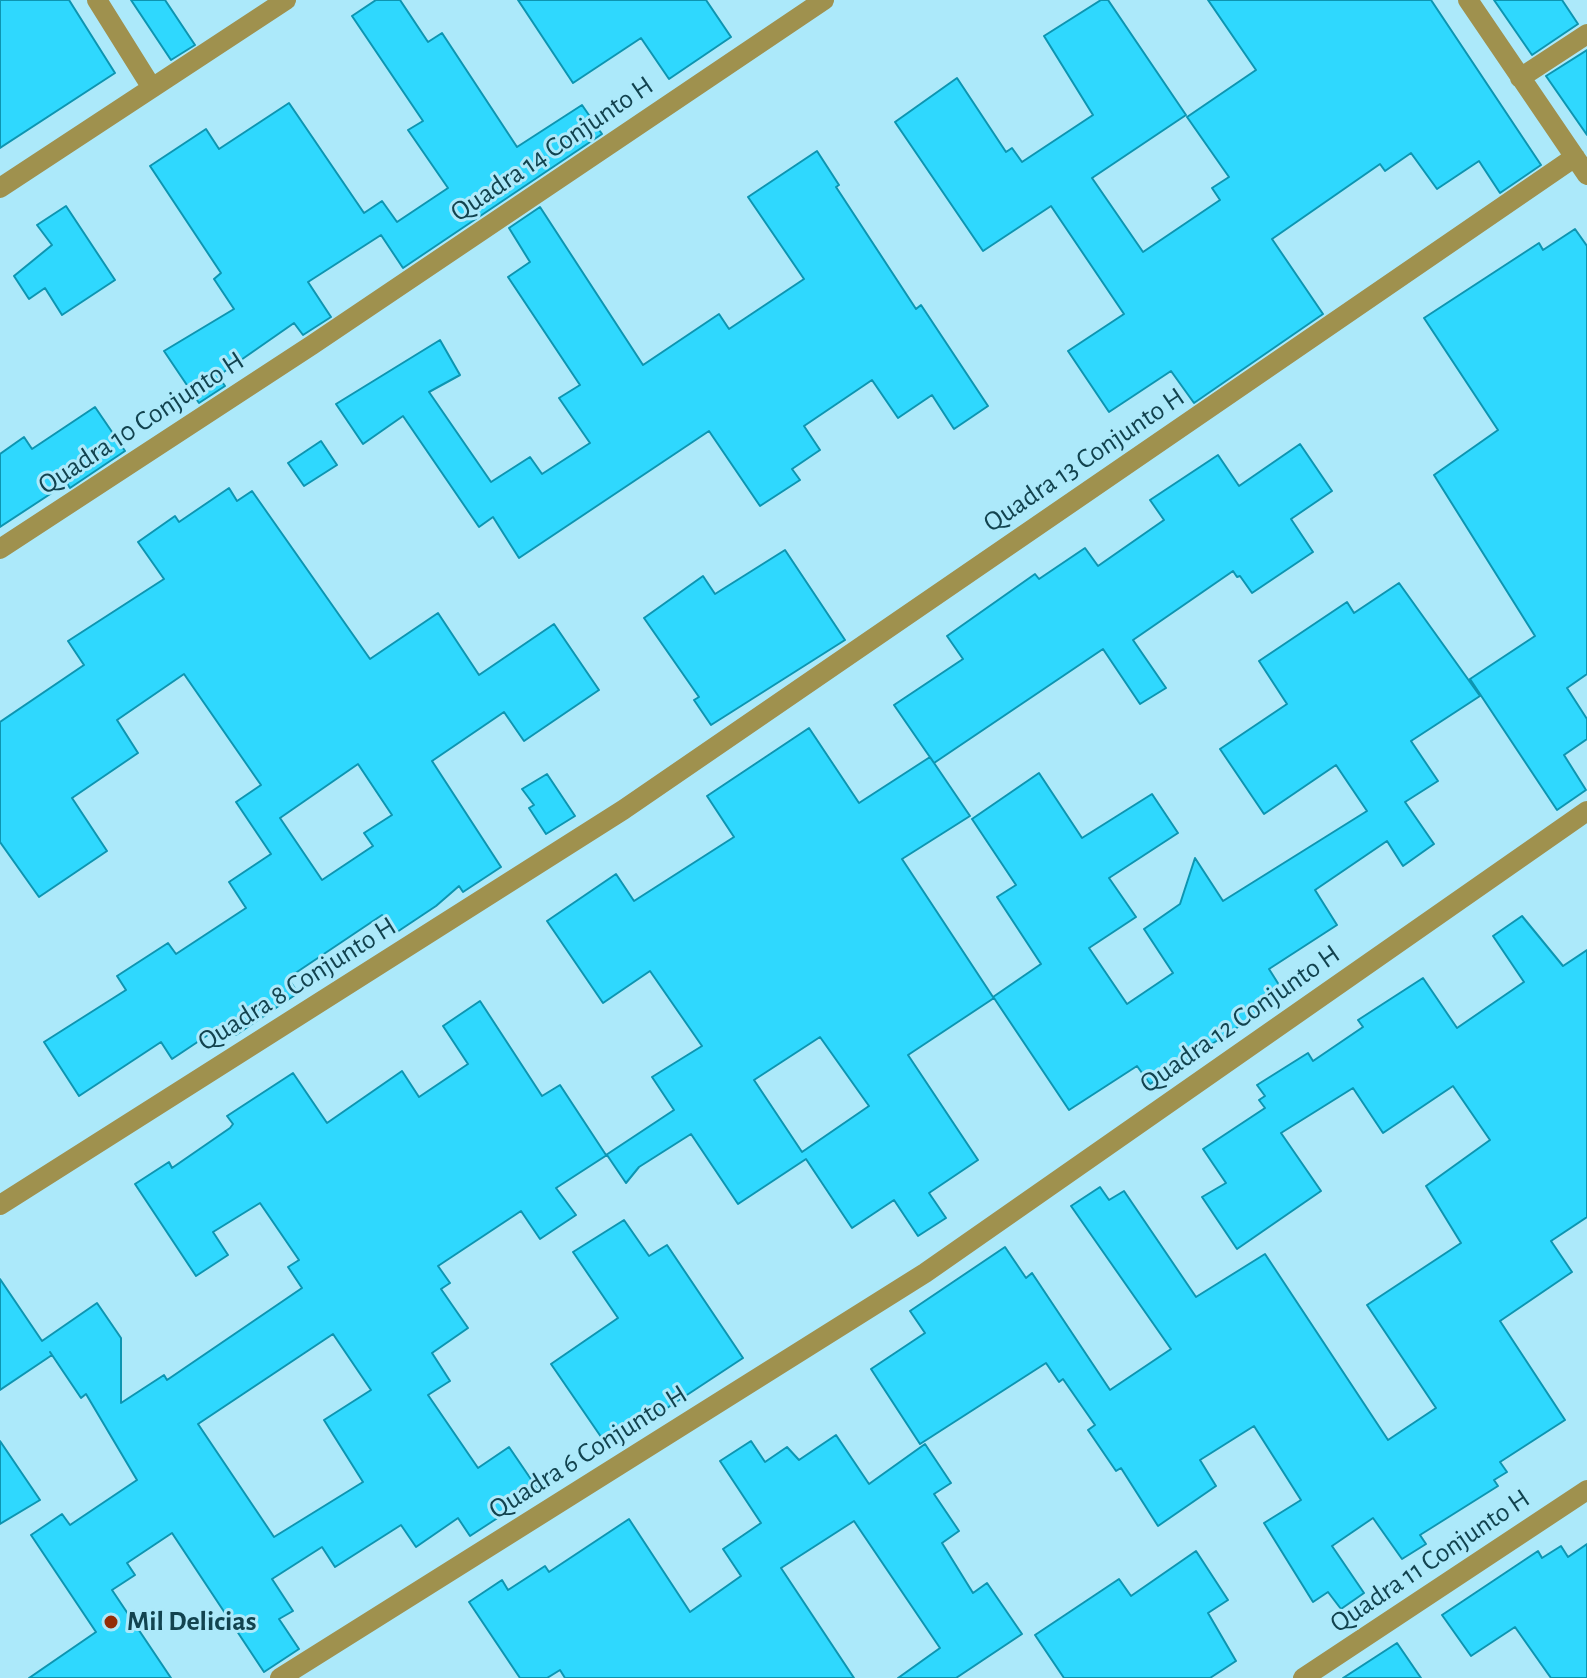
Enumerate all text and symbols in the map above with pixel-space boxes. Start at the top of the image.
street label: Quadra 14 Conjunto H [444,69,660,229]
street label: Quadra 10 Conjunto H [32,344,250,502]
street label: Quadra 13 Conjunto H [977,380,1191,540]
street label: Quadra 8 Conjunto H [192,909,402,1059]
street label: Quadra 12 Conjunto H [1133,937,1347,1101]
street label: Quadra 6 Conjunto H [483,1377,693,1527]
street label: Quadra 11 Conjunto H [1324,1482,1536,1640]
place label: Mil Delicias [127,1605,257,1639]
marker: Mil Delicias [102,1613,120,1631]

